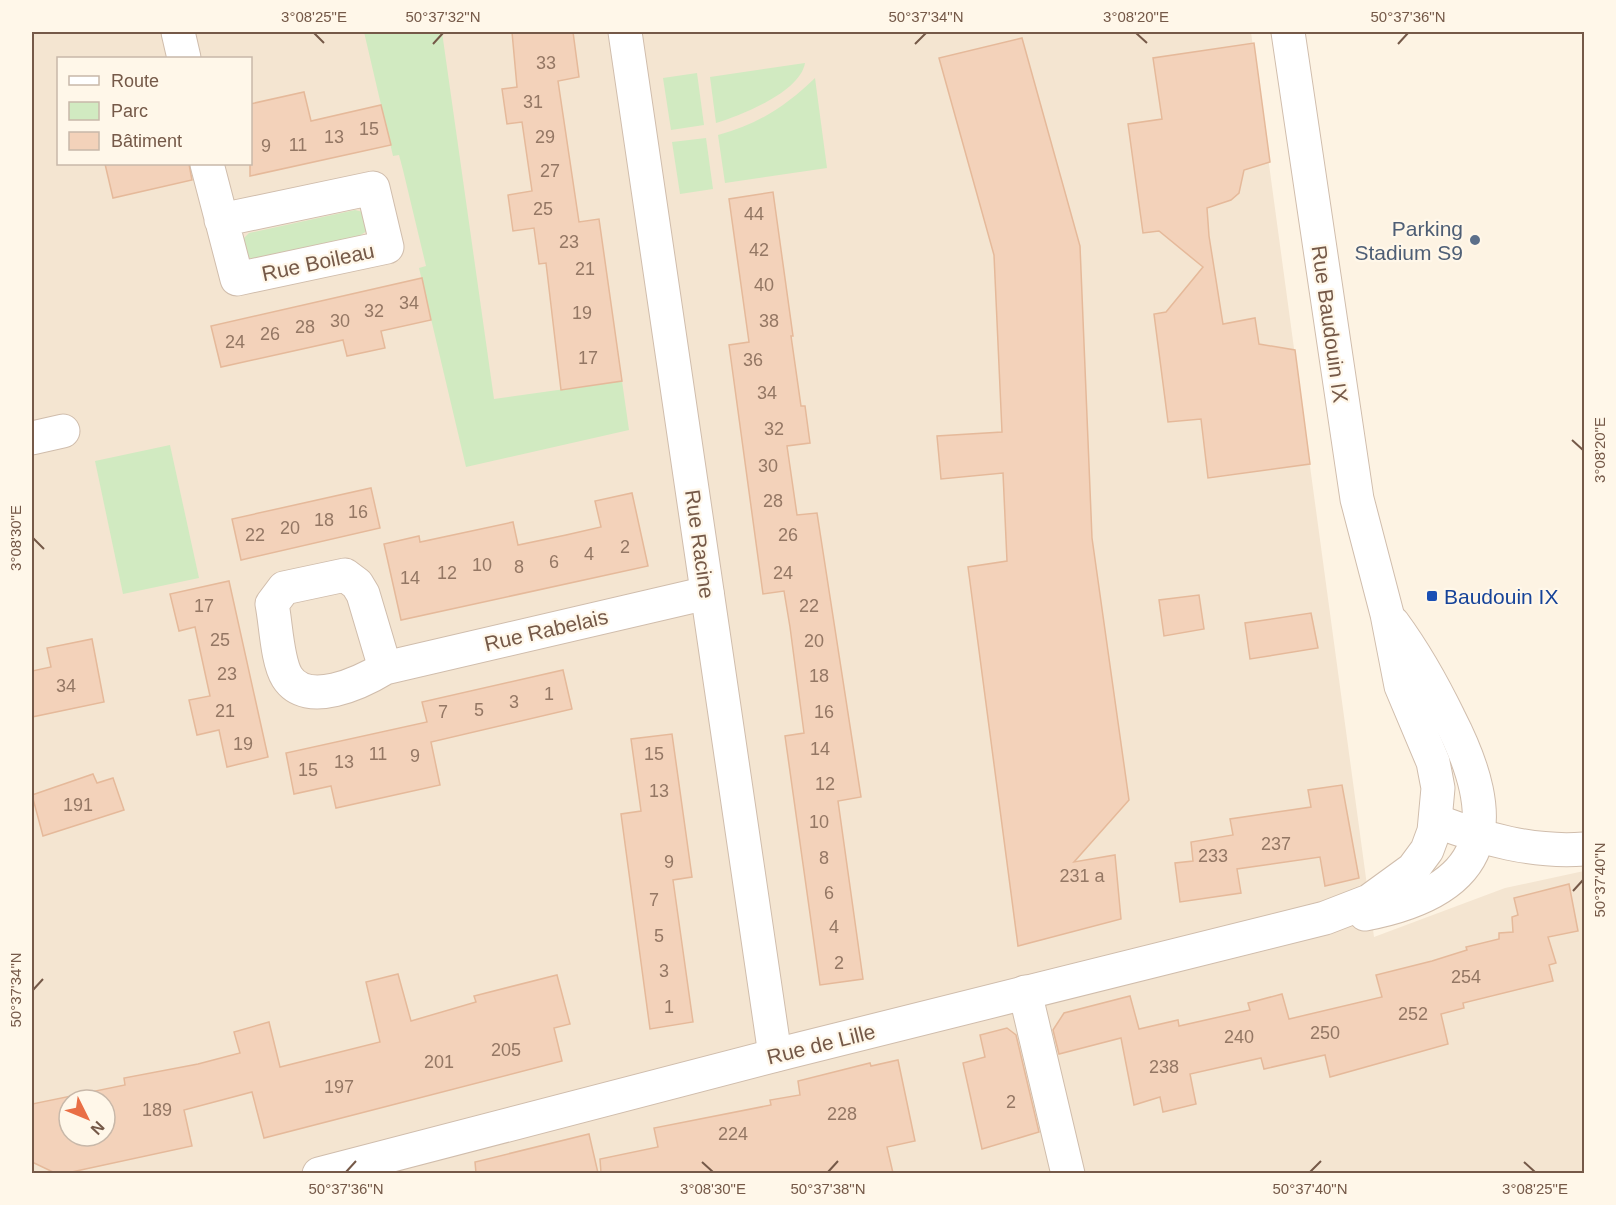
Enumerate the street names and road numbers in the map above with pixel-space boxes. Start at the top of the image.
street label: Rue Boileau [260,239,376,285]
street label: Rue Baudouin IX [1308,244,1352,404]
street label: Rue Racine [681,488,719,600]
street label: Rue Rabelais [482,605,610,655]
street label: Rue de Lille [764,1019,878,1069]

